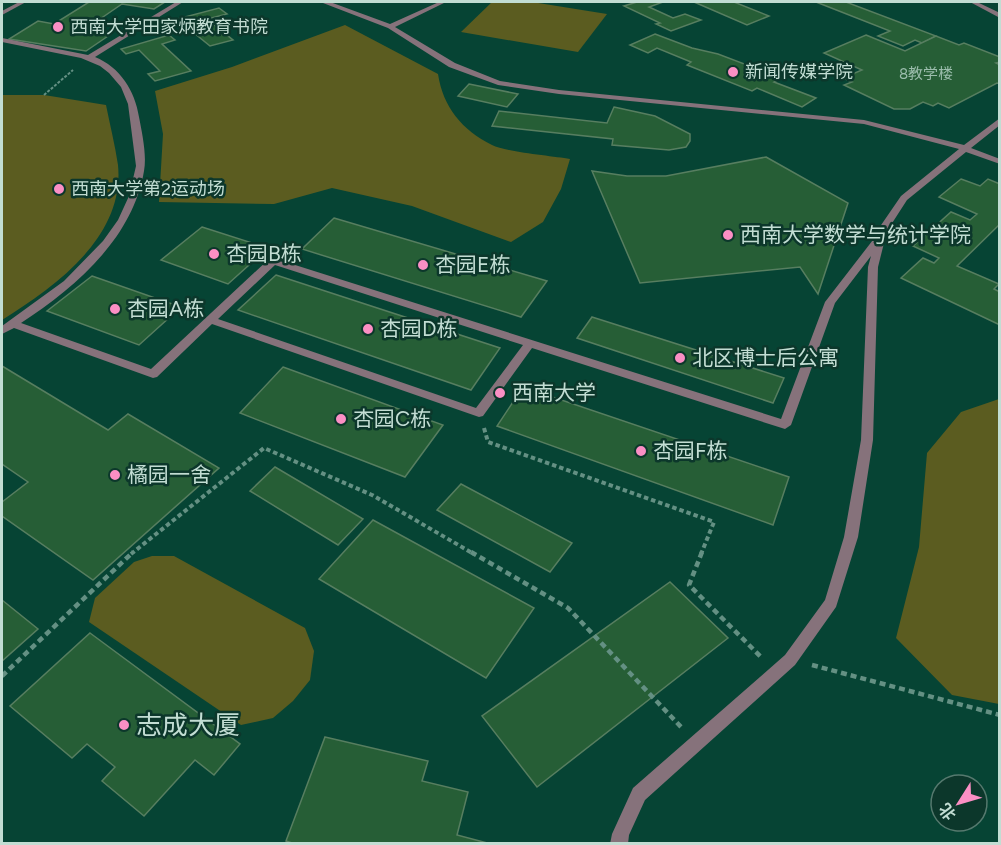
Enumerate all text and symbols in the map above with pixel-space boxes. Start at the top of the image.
place label: 西南大学田家炳教育书院 [70,16,268,38]
marker: 西南大学田家炳教育书院 [51,20,65,34]
place label: 新闻传媒学院 [745,61,853,83]
marker: 新闻传媒学院 [726,65,740,79]
house number: 8教学楼 [899,65,953,83]
place label: 西南大学第2运动场 [71,178,225,200]
marker: 西南大学第2运动场 [52,182,66,196]
place label: 西南大学数学与统计学院 [740,222,971,247]
marker: 西南大学数学与统计学院 [721,228,735,242]
place label: 杏园B栋 [226,241,302,266]
marker: 杏园B栋 [207,247,221,261]
place label: 杏园E栋 [435,252,510,277]
marker: 杏园E栋 [416,258,430,272]
place label: 杏园A栋 [127,296,204,321]
marker: 杏园A栋 [108,302,122,316]
place label: 杏园D栋 [380,316,457,341]
marker: 杏园D栋 [361,322,375,336]
place label: 北区博士后公寓 [692,345,839,370]
marker: 北区博士后公寓 [673,351,687,365]
place label: 西南大学 [512,380,596,405]
marker: 西南大学 [493,386,507,400]
place label: 杏园C栋 [353,406,431,431]
marker: 杏园C栋 [334,412,348,426]
place label: 杏园F栋 [653,438,727,463]
marker: 杏园F栋 [634,444,648,458]
place label: 橘园一舍 [127,462,211,487]
marker: 橘园一舍 [108,468,122,482]
place label: 志成大厦 [136,709,240,741]
marker: 志成大厦 [117,718,131,732]
north arrow [929,773,989,833]
text: 北 [935,800,960,824]

